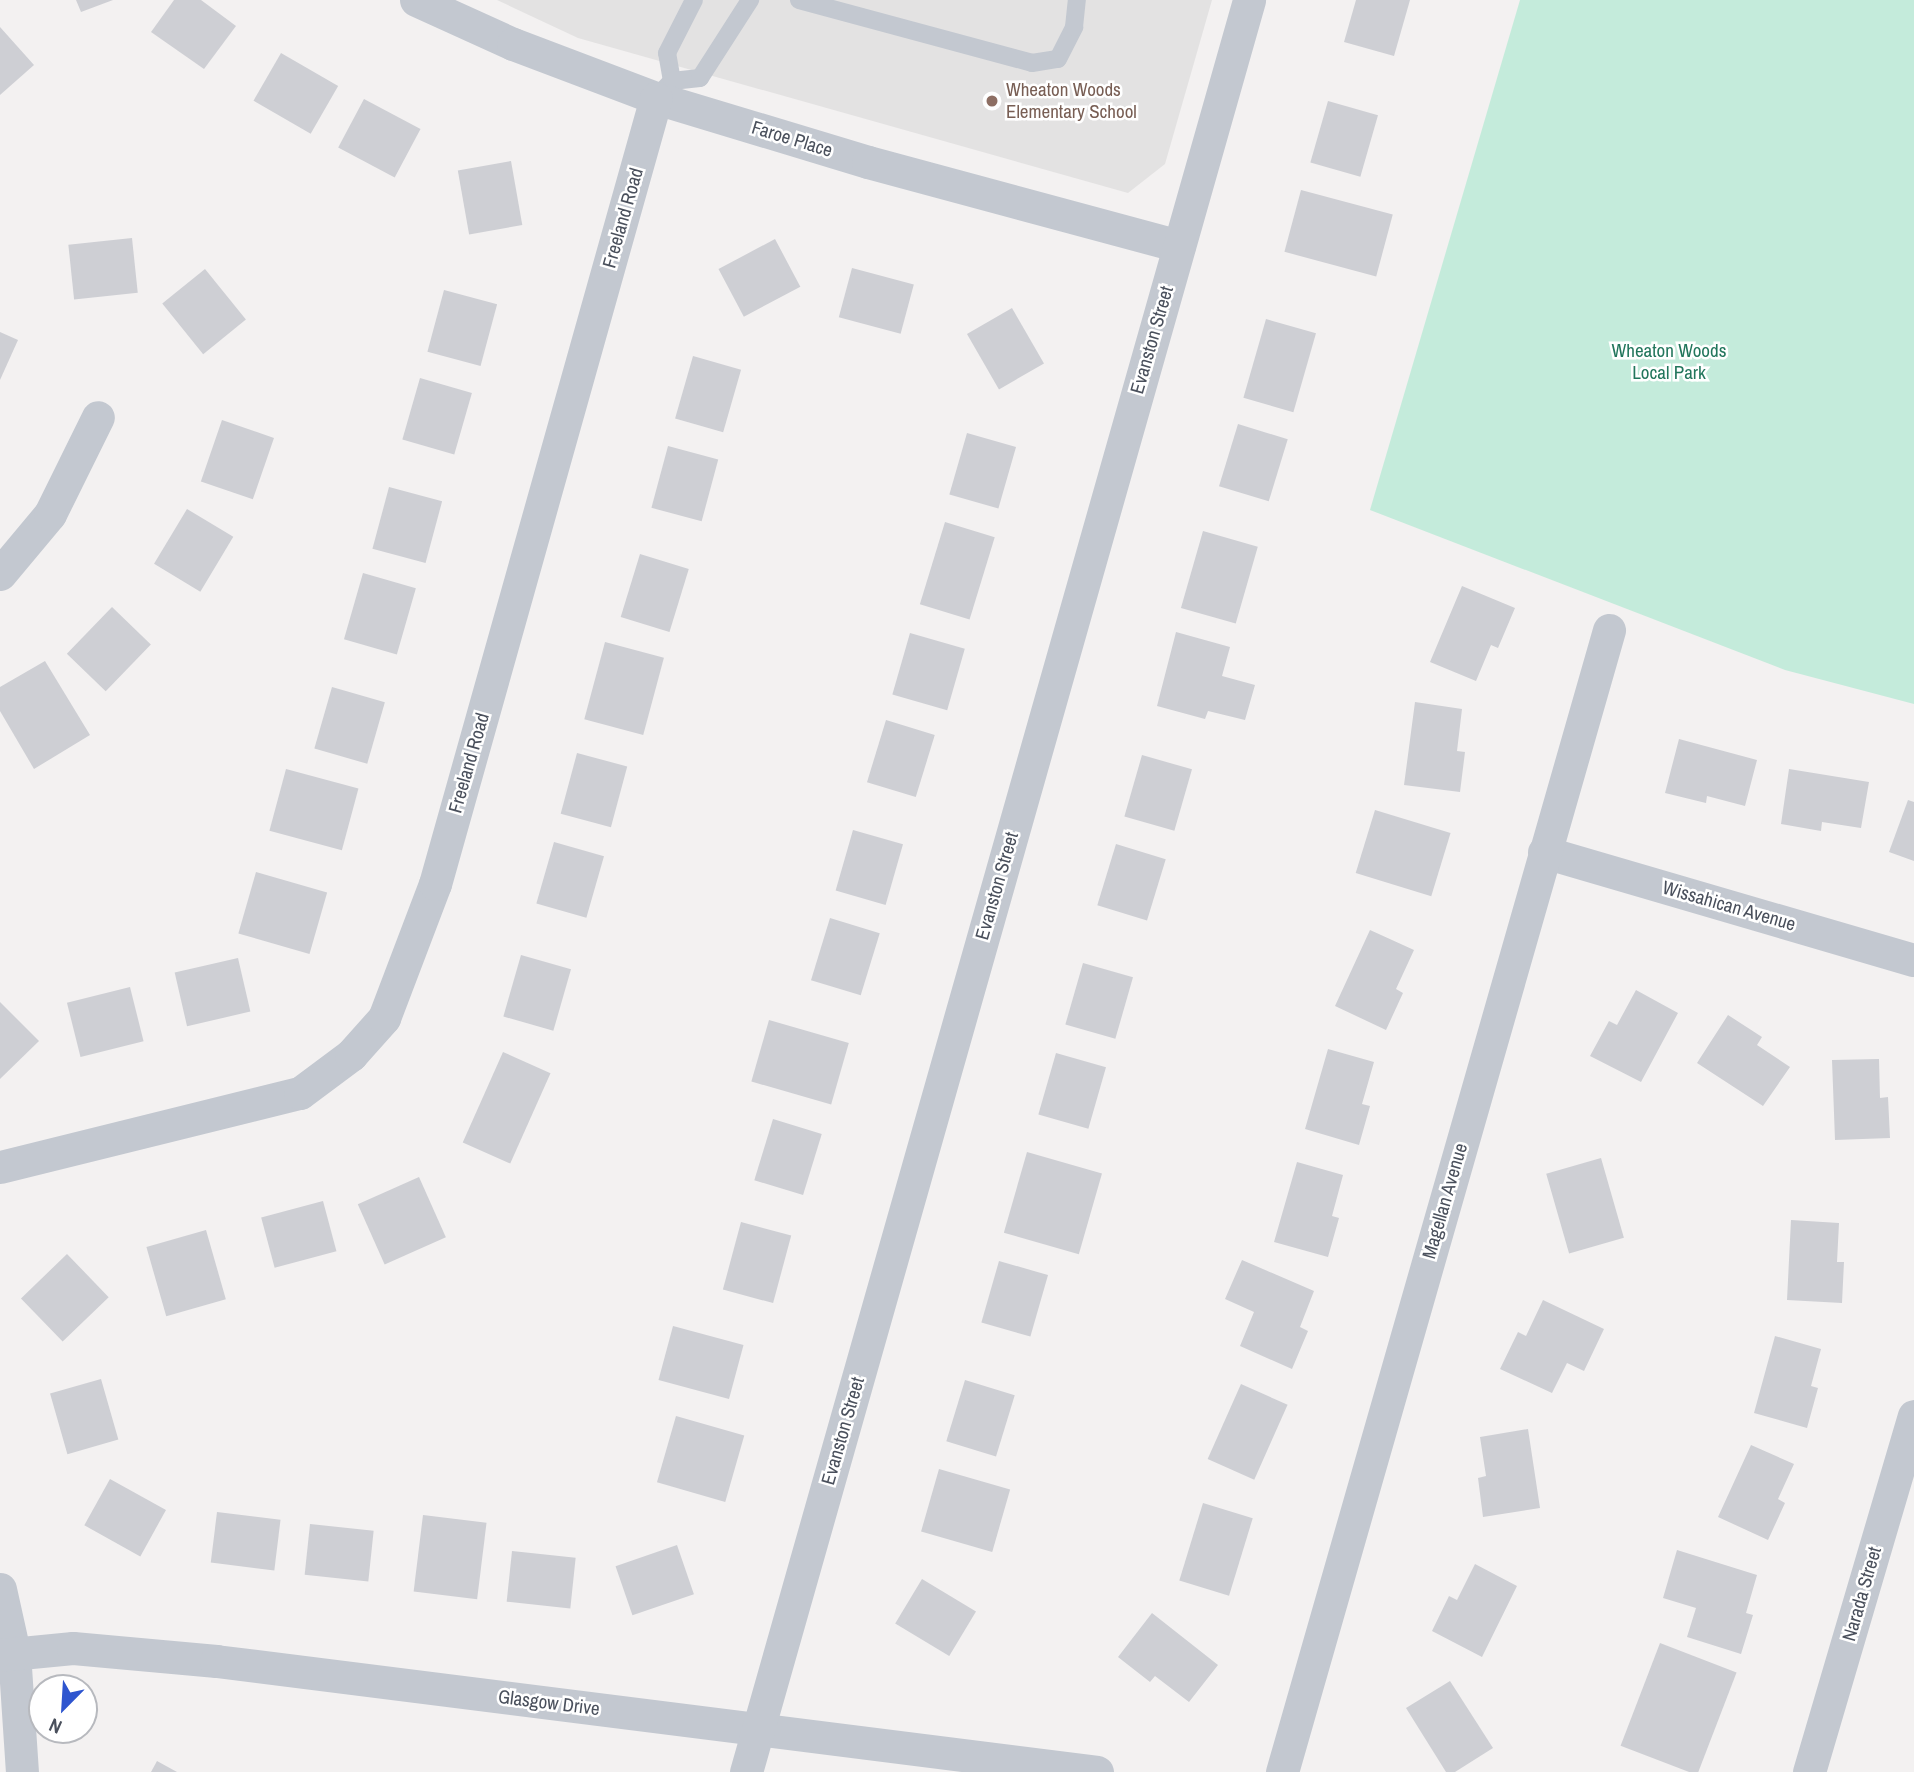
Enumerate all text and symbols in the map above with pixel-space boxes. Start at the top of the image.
place label: Wheaton Woods Elementary School [1006,79,1137,123]
marker: Wheaton Woods Elementary School [984,93,1000,109]
street label: Faroe Place [749,116,835,162]
street label: Freeland Road [598,165,648,271]
street label: Evanston Street [1126,284,1178,396]
park label: Wheaton Woods Local Park [1612,340,1726,384]
street label: Freeland Road [444,710,494,816]
street label: Evanston Street [971,830,1023,942]
street label: Wissahican Avenue [1659,876,1799,936]
street label: Magellan Avenue [1417,1140,1473,1262]
street label: Evanston Street [817,1375,869,1487]
street label: Narada Street [1838,1544,1886,1644]
north arrow [28,1674,98,1744]
street label: Glasgow Drive [497,1685,601,1721]
text: N [45,1712,66,1741]

